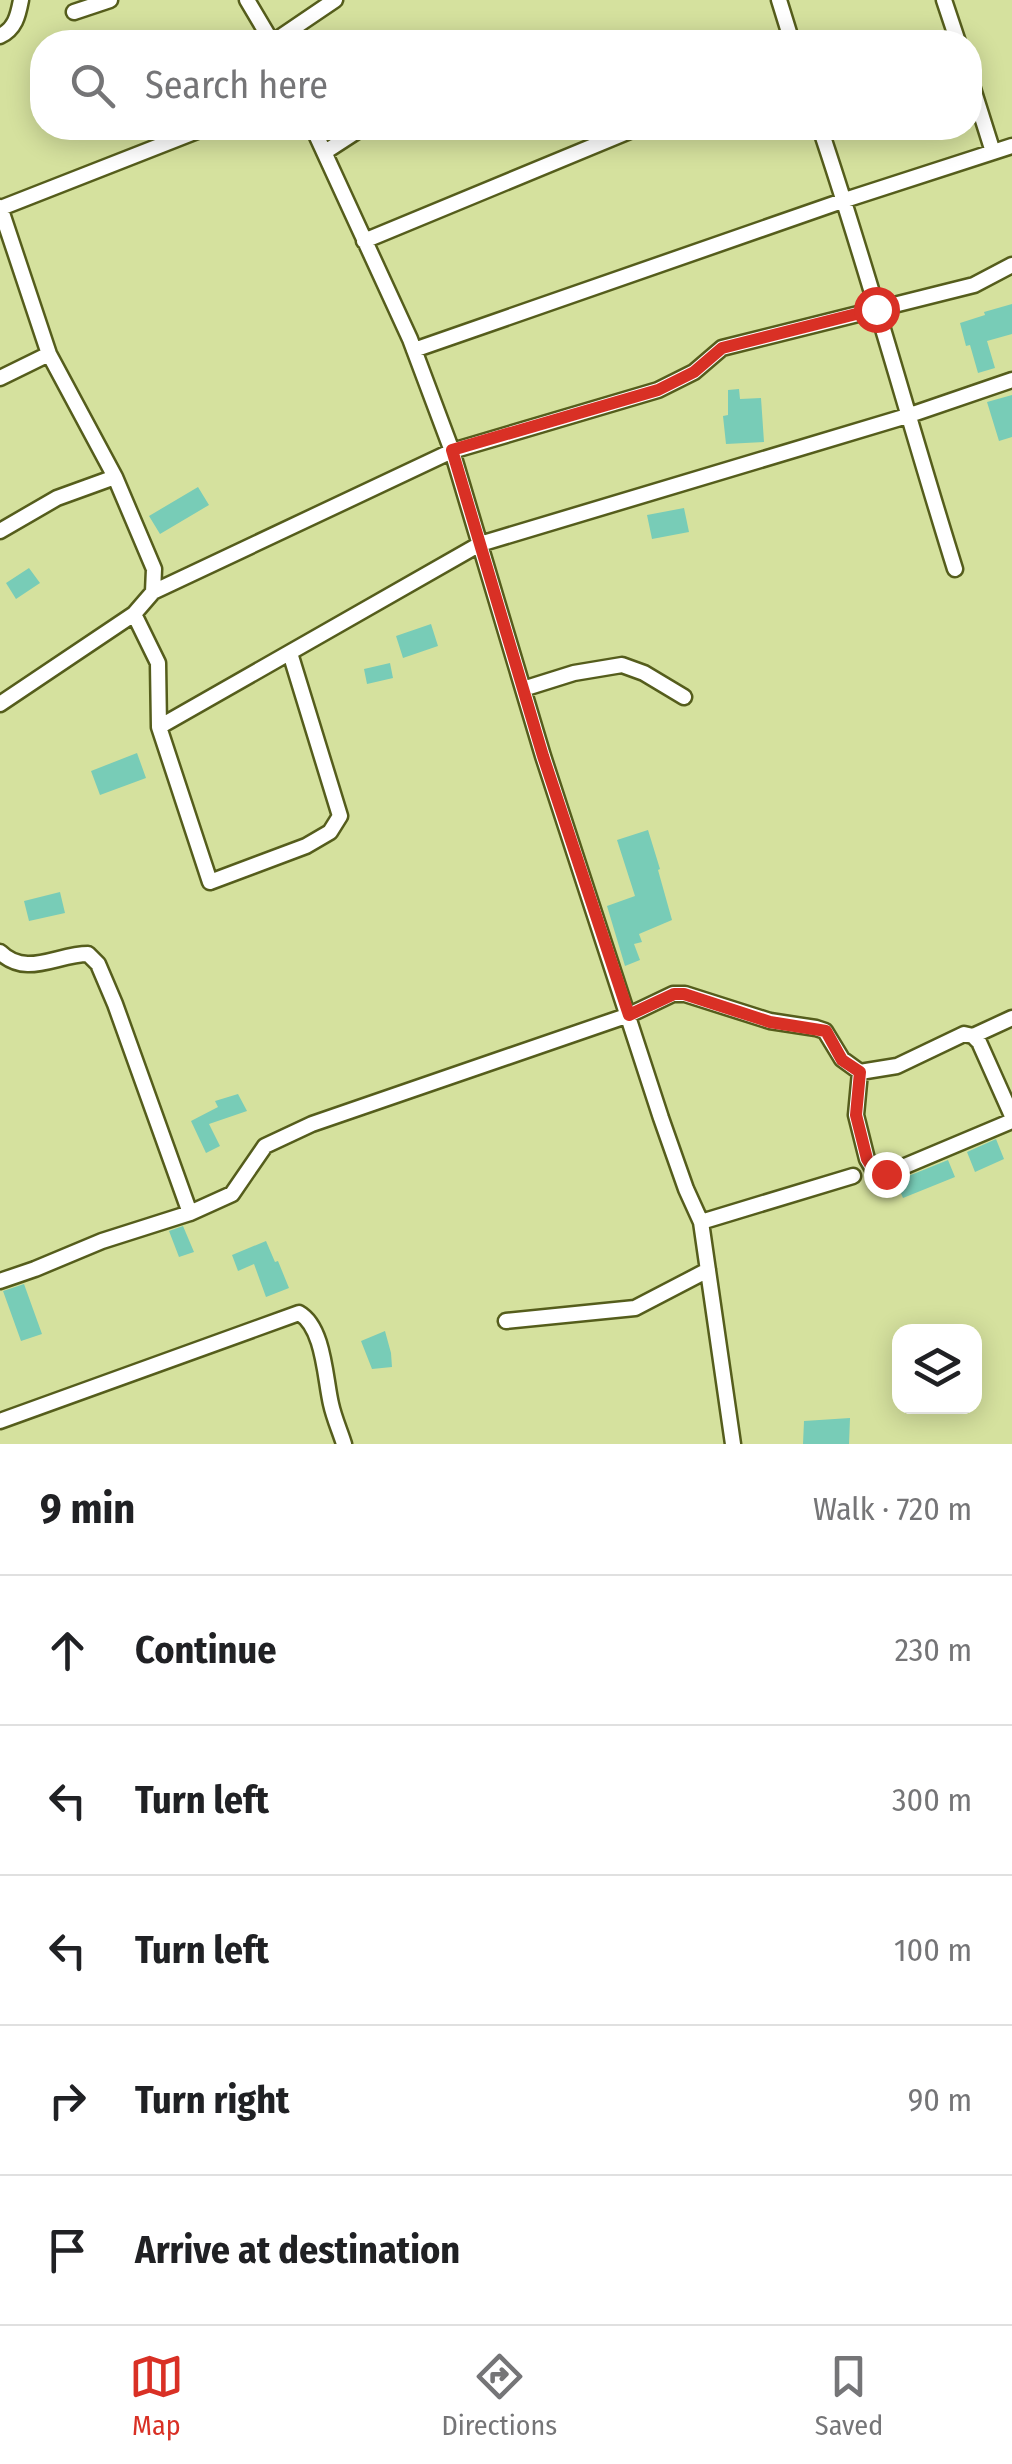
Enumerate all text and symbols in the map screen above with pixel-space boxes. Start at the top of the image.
search box [30,30,982,140]
icon: search [65,58,120,113]
text: Search here [145,62,328,108]
route start [854,287,900,333]
route end [864,1152,910,1198]
map controls [892,1324,982,1414]
button: layers [892,1324,982,1414]
text: 9 min [40,1484,135,1534]
text: Walk · 720 m [813,1490,972,1528]
icon: ahead [40,1623,95,1678]
text: Continue [135,1627,276,1673]
text: 230 m [895,1631,972,1669]
icon: left [40,1773,95,1828]
text: Turn left [135,1777,269,1823]
text: 300 m [892,1781,972,1819]
icon: left [40,1923,95,1978]
text: Turn left [135,1927,269,1973]
text: 100 m [894,1931,972,1969]
icon: right [40,2073,95,2128]
text: Turn right [135,2077,289,2123]
text: 90 m [908,2081,972,2119]
icon: arrive [40,2223,95,2278]
text: Arrive at destination [135,2227,460,2273]
tab: Map [129,2349,184,2442]
tab: Directions [441,2349,557,2442]
tab: Saved [815,2349,883,2442]

